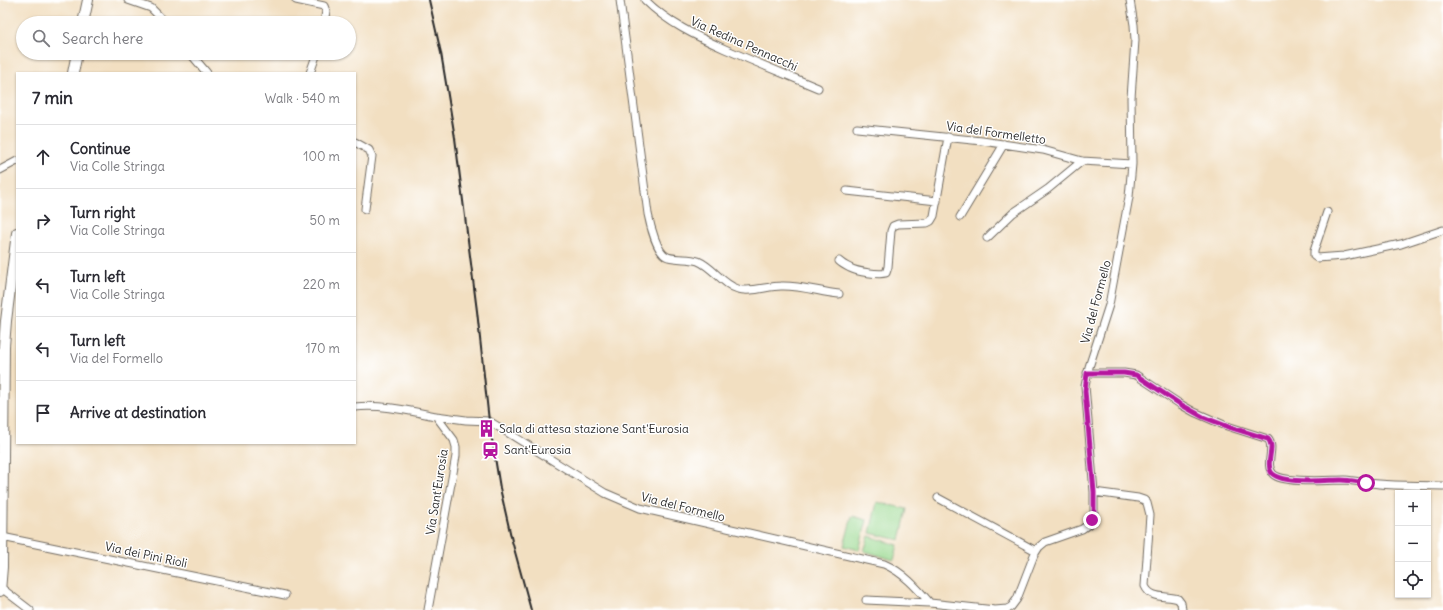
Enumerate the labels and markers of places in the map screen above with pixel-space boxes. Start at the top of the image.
building icon: Sala di attesa stazione Sant'Eurosia [476,419,496,439]
place label: Sala di attesa stazione Sant'Eurosia [499,421,689,436]
station icon: Sant'Eurosia [481,440,501,460]
place label: Sant'Eurosia [504,442,571,457]

